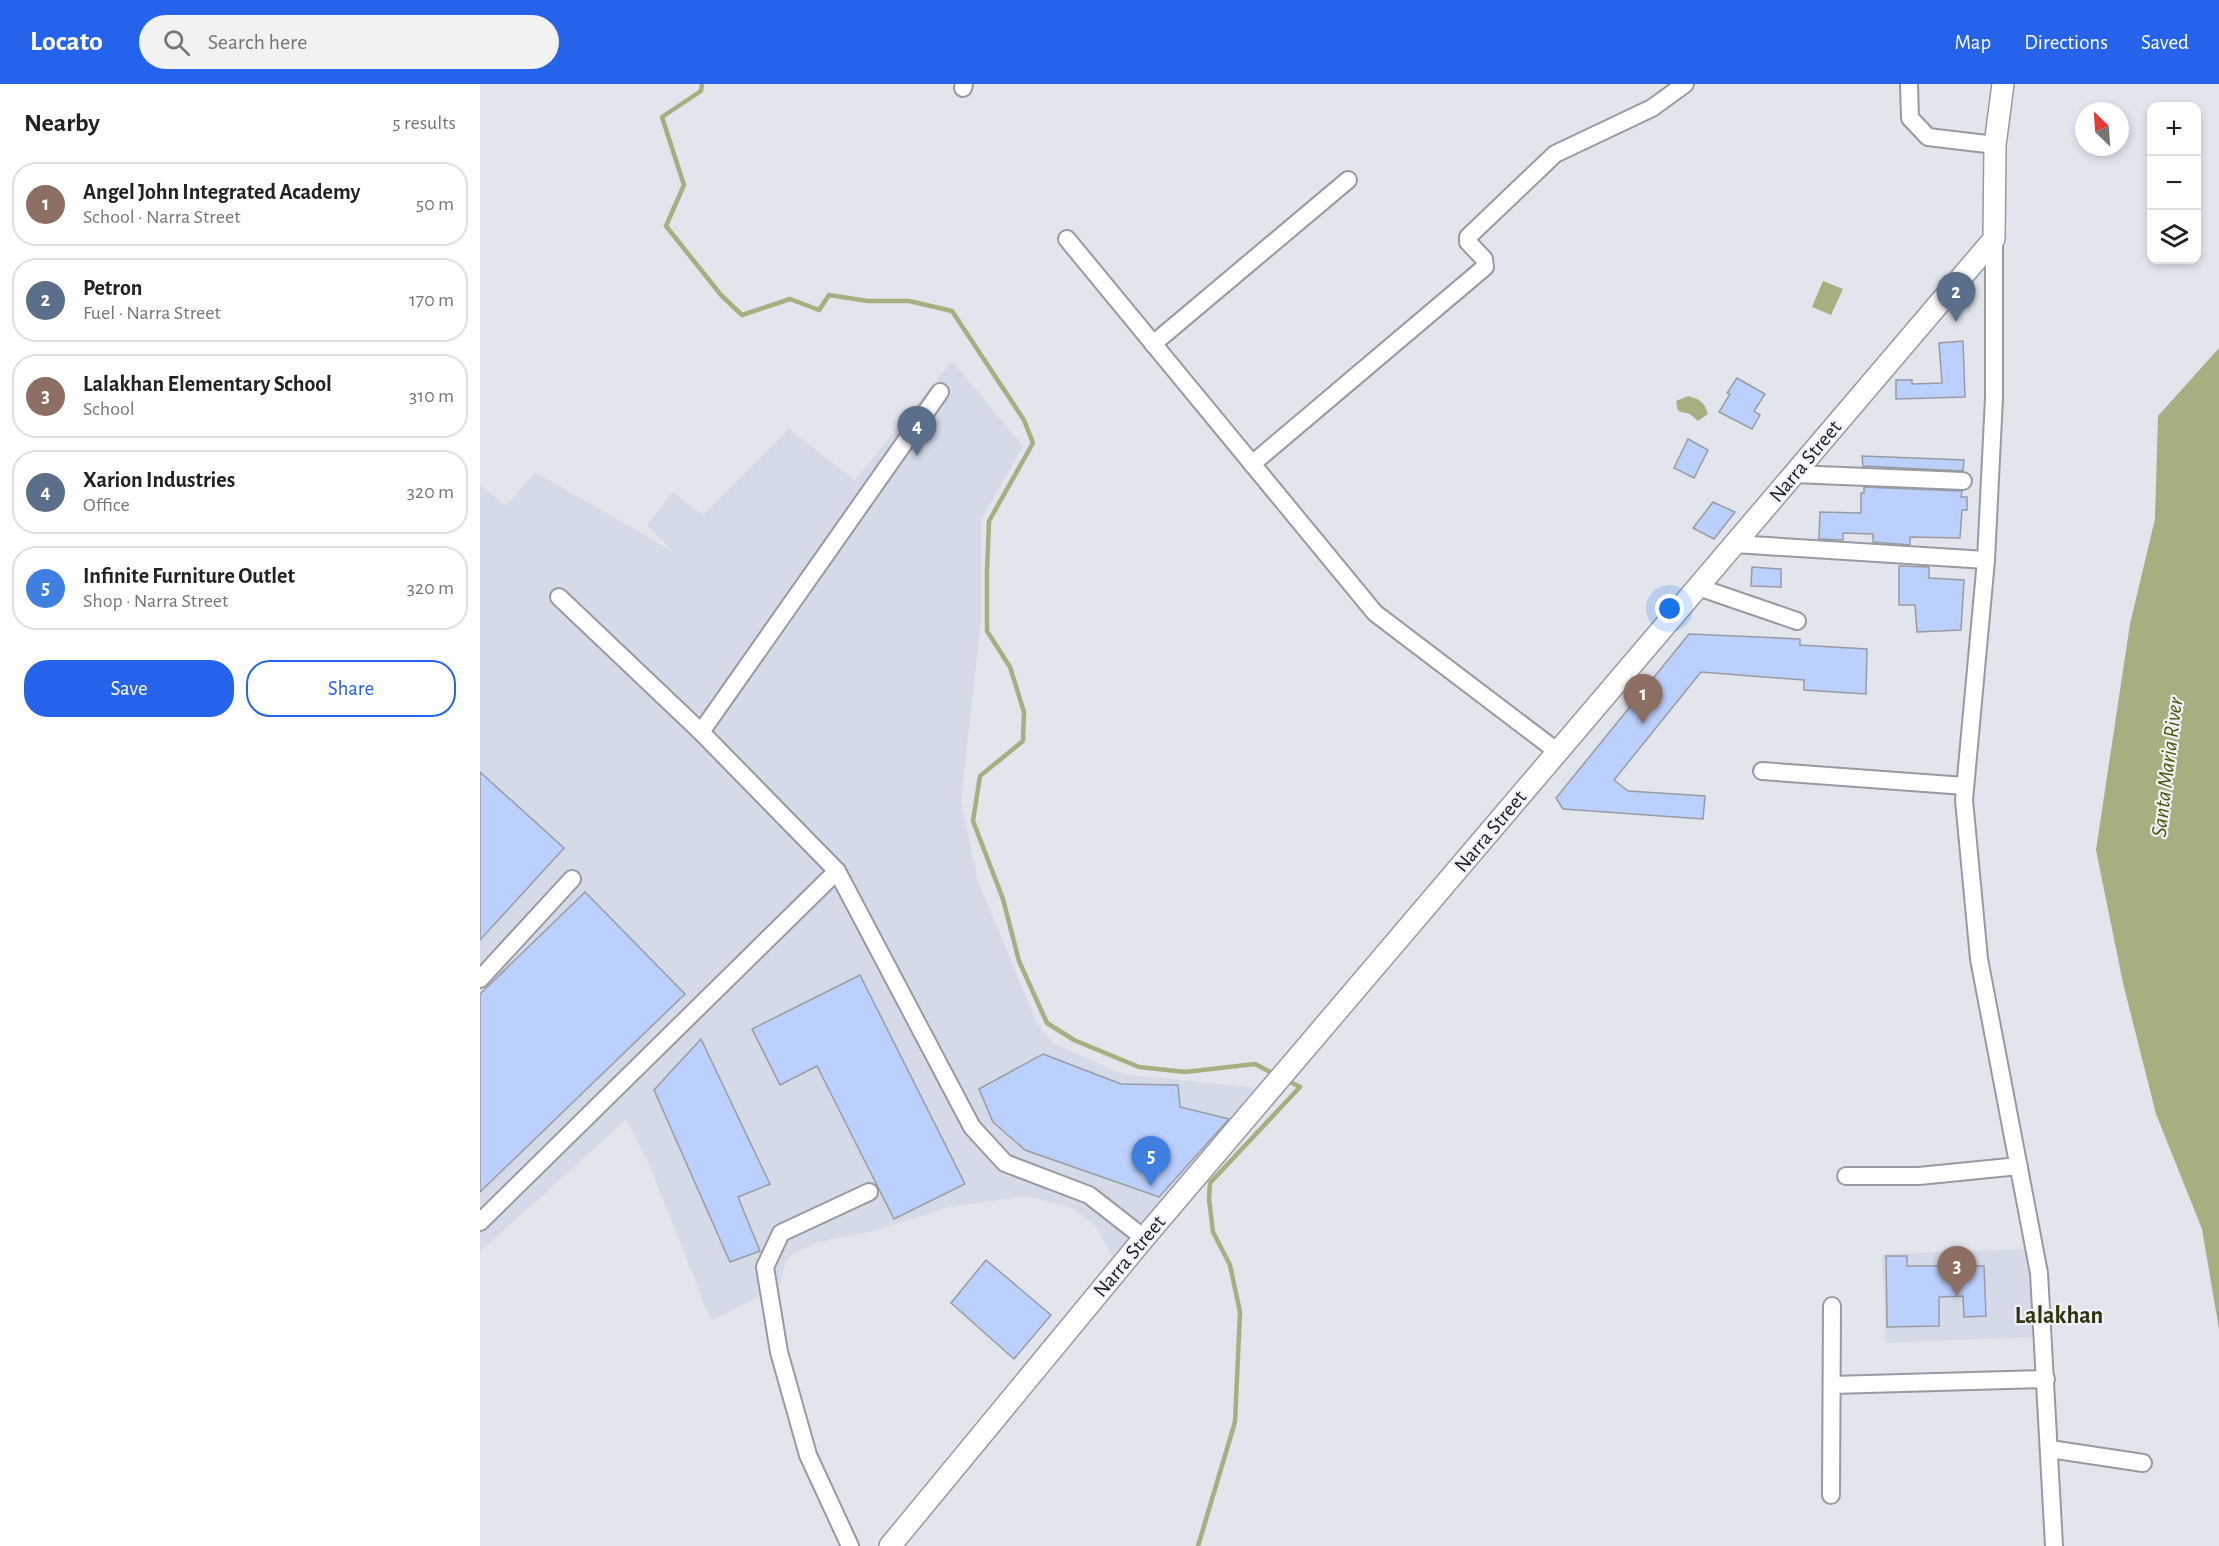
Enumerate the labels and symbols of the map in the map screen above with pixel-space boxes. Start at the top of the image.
north arrow [2075,102,2129,156]
pin: 2 [1936,272,1976,322]
pin: 4 [898,406,936,456]
street label: Narra Street [1765,416,1846,506]
your location [1655,594,1684,623]
pin: 1 [1624,674,1662,724]
water label: Santa Maria River [2148,695,2187,838]
street label: Narra Street [1450,786,1531,876]
pin: 5 [1132,1136,1170,1186]
street label: Narra Street [1089,1211,1170,1301]
pin: 3 [1938,1246,1976,1296]
district label: Lalakhan [2015,1304,2103,1328]

